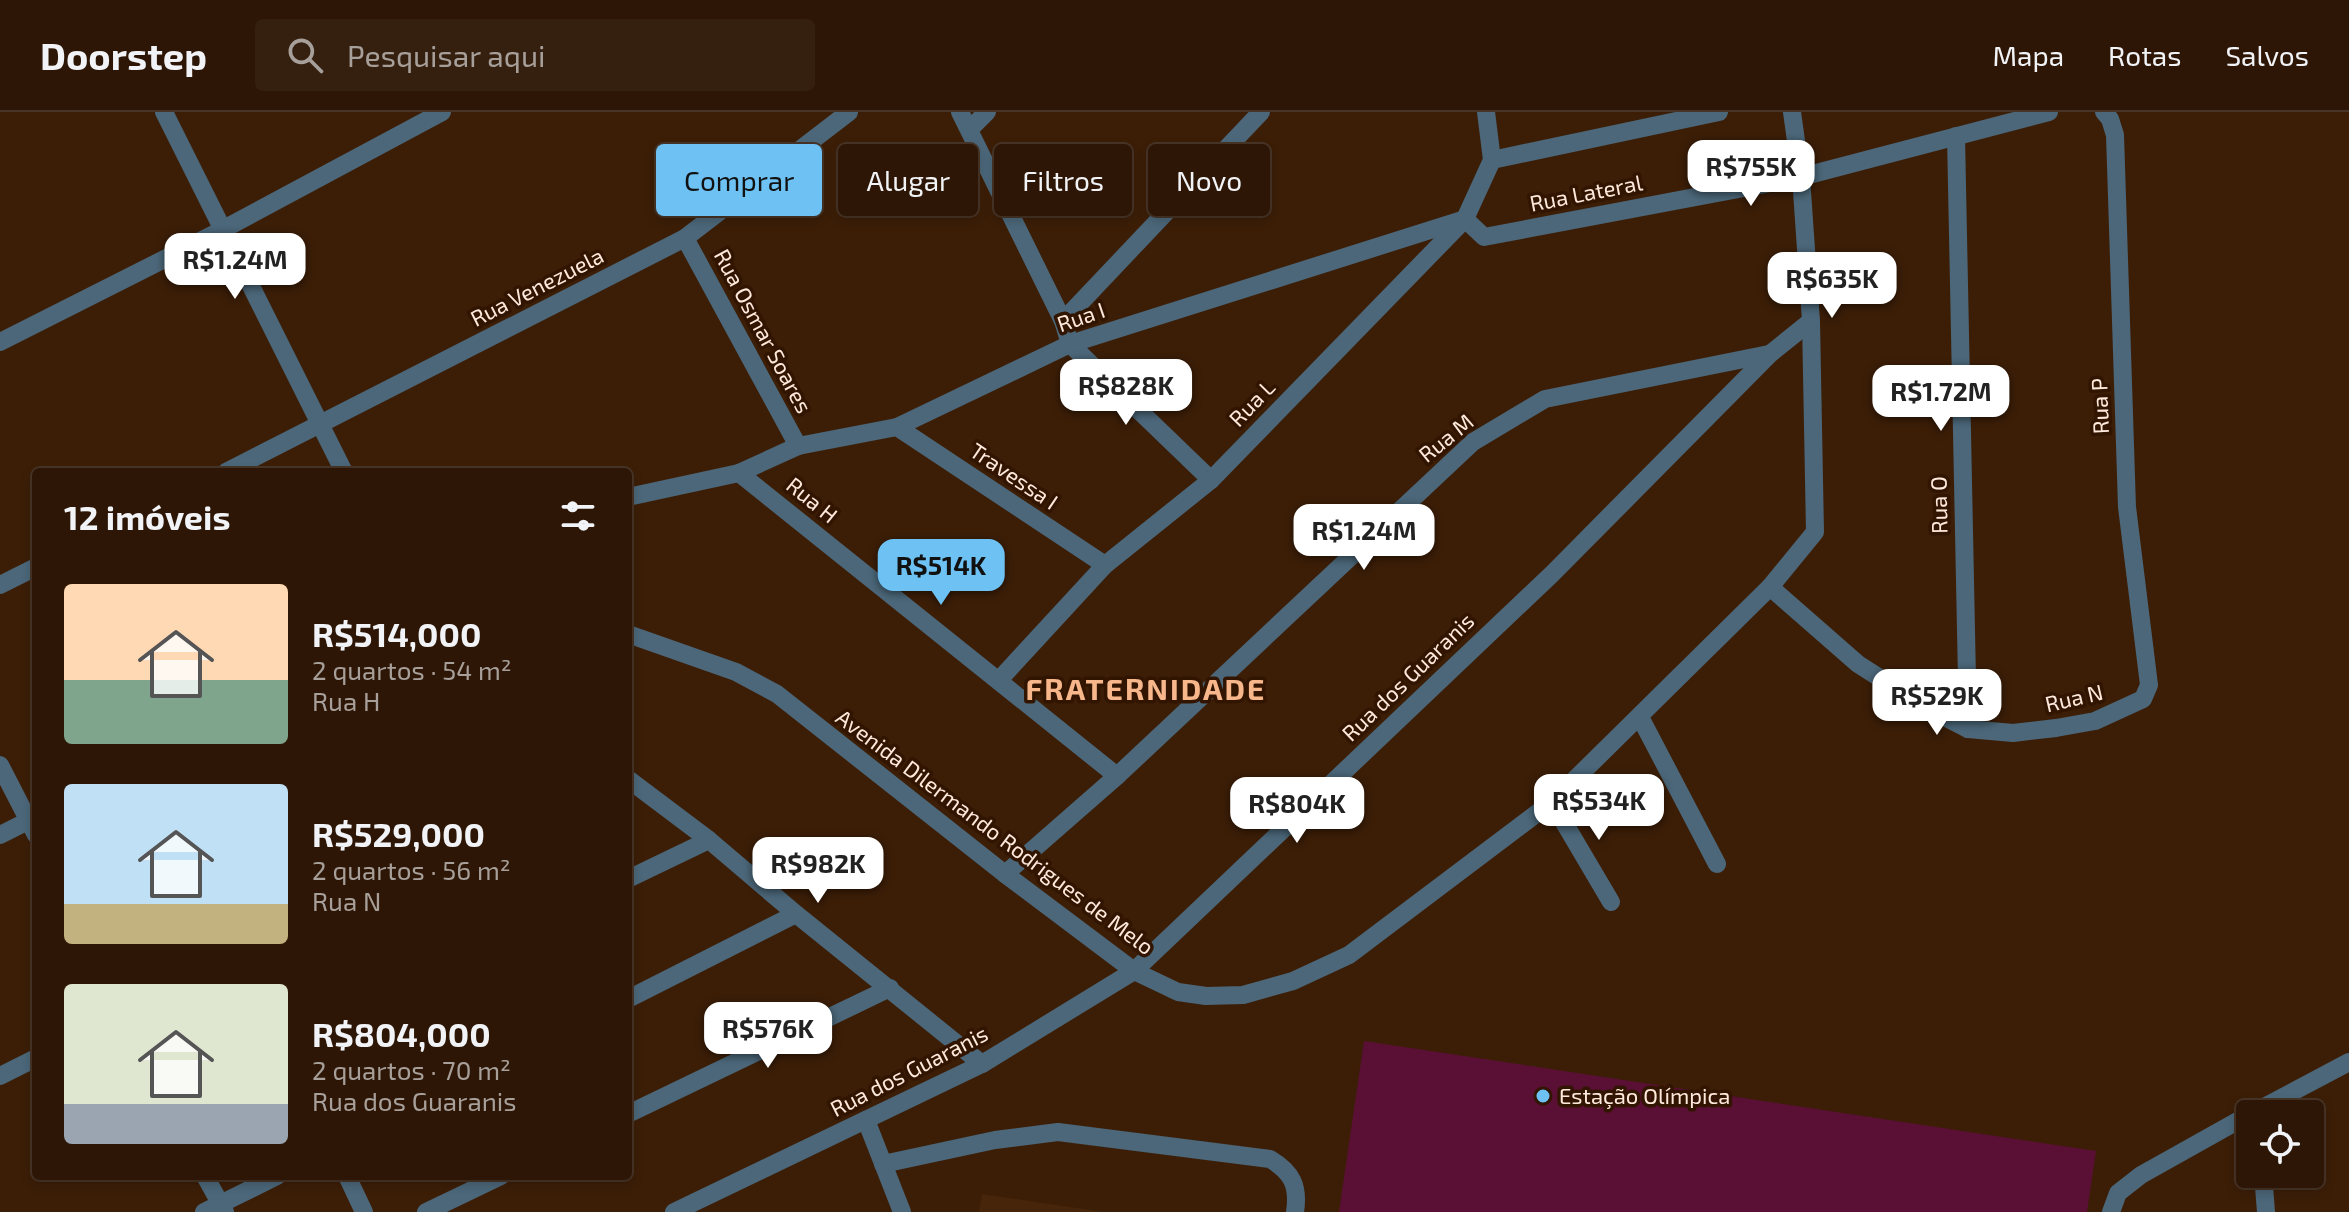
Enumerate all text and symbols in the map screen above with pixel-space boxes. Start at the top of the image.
search box [255,19,815,91]
text: Doorstep [40,32,207,78]
icon: search [283,33,327,77]
text: Pesquisar aqui [347,37,545,73]
text: Mapa [1993,38,2064,72]
text: Rotas [2108,38,2181,72]
text: Salvos [2225,38,2309,72]
pin: R$755K [1686,140,1816,208]
chip: Comprar [656,144,822,216]
chip: Alugar [838,144,978,216]
chip: Filtros [994,144,1132,216]
chip: Novo [1148,144,1270,216]
text: R$755K [1706,150,1796,181]
street label: Rua Lateral [1527,168,1645,216]
pin: R$1.24M [161,233,309,301]
street label: Rua Venezuela [466,241,607,331]
text: R$1.24M [183,243,287,274]
street label: Rua Osmar Soares [710,244,818,417]
pin: R$635K [1767,252,1897,320]
text: R$635K [1786,262,1878,293]
street label: Rua I [1053,296,1108,336]
pin: R$828K [1061,359,1191,427]
pin: R$1.72M [1867,365,2015,433]
text: R$828K [1078,369,1174,400]
street label: Rua L [1223,374,1280,431]
text: R$1.72M [1890,375,1992,406]
street label: Rua P [2085,378,2113,435]
street label: Rua M [1413,407,1478,467]
street label: Travessa I [966,436,1063,514]
street label: Rua H [782,471,843,528]
street label: Rua O [1924,476,1952,534]
icon: filters [556,494,600,538]
text: 12 imóveis [64,496,230,537]
pin: R$1.24M [1290,504,1438,572]
text: R$1.24M [1312,514,1416,545]
pin: R$514K [876,539,1006,607]
text: R$514K [896,549,986,580]
street label: Rua dos Guaranis [1336,607,1479,746]
text: R$514,000 [312,613,481,654]
icon: home [128,616,224,712]
text: 2 quartos · 54 m² [312,654,512,685]
pin: R$529K [1872,669,2002,737]
district label: FRATERNIDADE [1026,670,1266,706]
street label: Rua N [2042,678,2105,716]
text: R$529K [1890,679,1984,710]
text: Rua H [312,685,380,716]
street label: Avenida Dilermando Rodrigues de Melo [832,703,1159,959]
pin: R$534K [1534,774,1664,842]
pin: R$804K [1232,777,1362,845]
text: R$534K [1552,784,1646,815]
text: R$804K [1248,787,1346,818]
text: R$529,000 [312,813,485,854]
icon: home [128,816,224,912]
pin: R$982K [753,837,883,905]
text: R$982K [770,847,866,878]
text: 2 quartos · 56 m² [312,854,511,885]
text: Rua N [312,885,381,916]
pin: R$576K [703,1002,833,1070]
text: R$576K [722,1012,814,1043]
text: R$804,000 [312,1013,491,1054]
icon: home [128,1016,224,1112]
street label: Rua dos Guaranis [826,1019,992,1121]
text: 2 quartos · 70 m² [312,1054,511,1085]
place label: Estação Olímpica [1559,1082,1730,1110]
text: Rua dos Guaranis [312,1085,517,1116]
marker: Estação Olímpica [1534,1087,1552,1105]
map controls [2236,1100,2324,1188]
button: locate [2236,1100,2324,1188]

